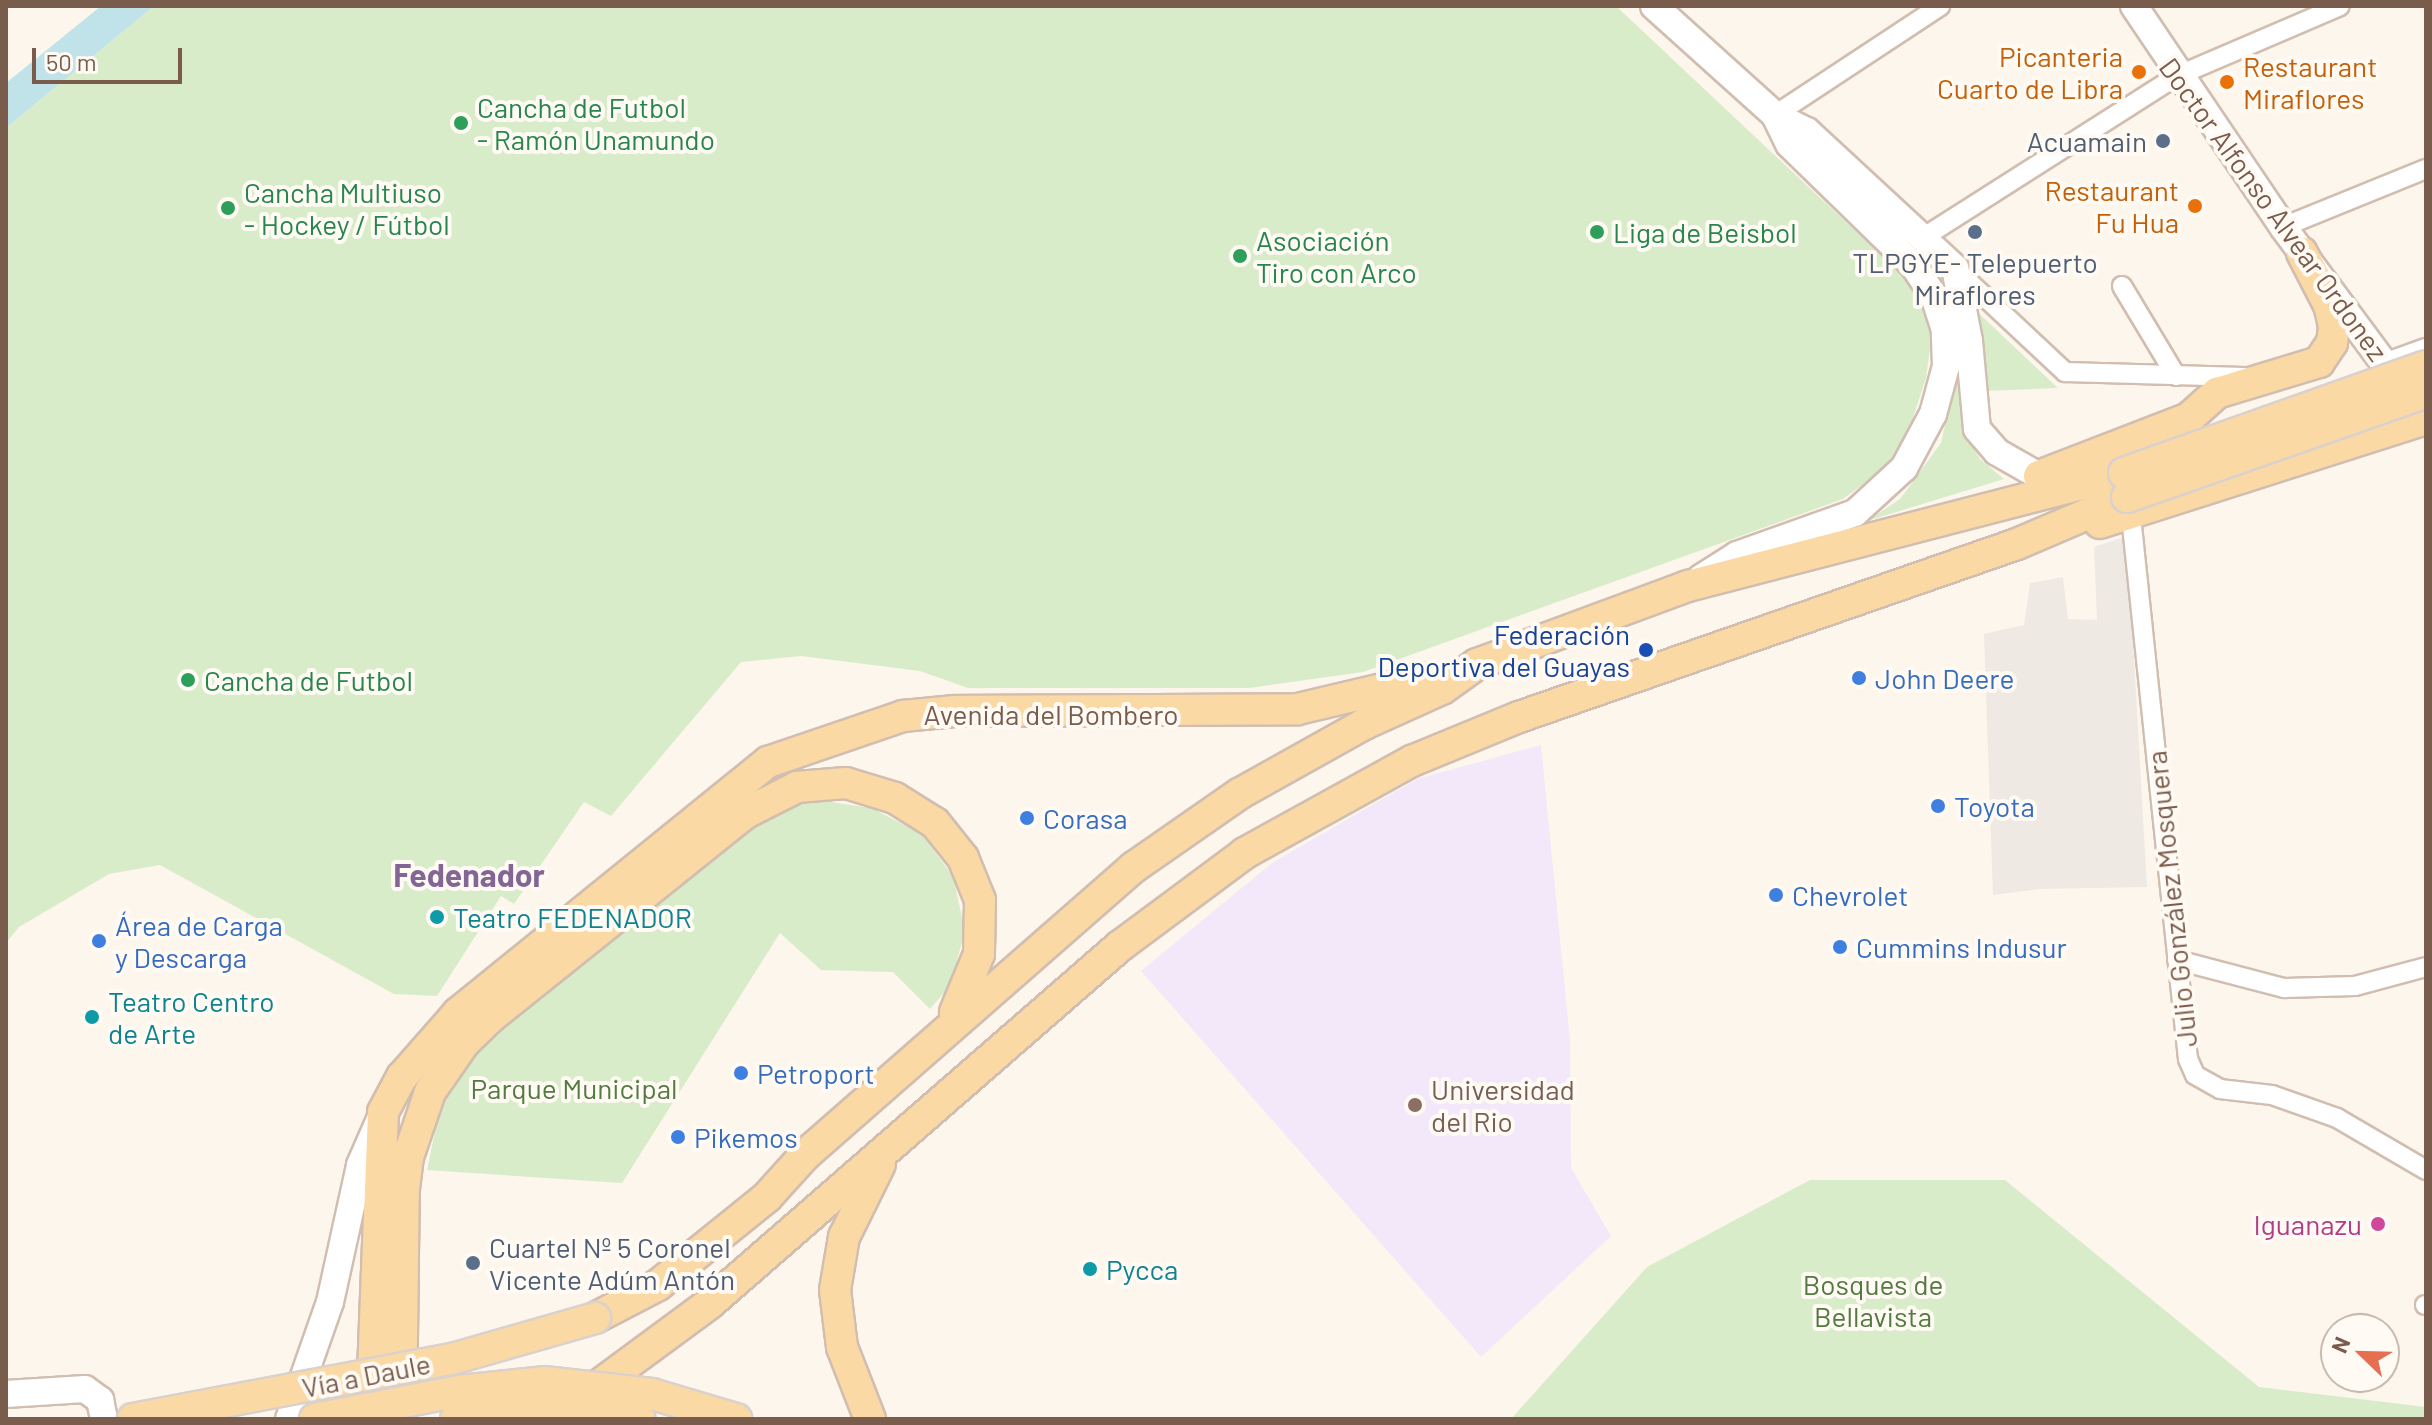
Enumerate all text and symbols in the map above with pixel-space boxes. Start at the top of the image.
scale bar [36,32,186,82]
place label: Picanteria Cuarto de Libra [1937,39,2123,105]
text: 50 m [46,47,97,76]
place label: Restaurant Miraflores [2243,49,2377,115]
street label: Doctor Alfonso Alvear Ordonez [2153,51,2395,367]
marker: Picanteria Cuarto de Libra [2130,63,2148,81]
marker: Restaurant Miraflores [2218,73,2236,91]
place label: Cancha de Futbol - Ramón Unamundo [477,90,715,156]
marker: Cancha de Futbol - Ramón Unamundo [452,114,470,132]
place label: Acuamain [2027,124,2147,158]
marker: Acuamain [2154,132,2172,150]
place label: Restaurant Fu Hua [2045,173,2179,239]
place label: Cancha Multiuso - Hockey / Fútbol [244,175,450,241]
marker: Restaurant Fu Hua [2186,197,2204,215]
marker: Cancha Multiuso - Hockey / Fútbol [219,199,237,217]
place label: Liga de Beisbol [1613,215,1797,249]
place label: Asociación Tiro con Arco [1256,223,1417,289]
marker: Liga de Beisbol [1588,223,1606,241]
marker: TLPGYE- Telepuerto Miraflores [1966,223,1984,241]
place label: TLPGYE- Telepuerto Miraflores [1852,245,2098,311]
marker: Asociación Tiro con Arco [1231,247,1249,265]
place label: Federación Deportiva del Guayas [1377,617,1630,683]
marker: Federación Deportiva del Guayas [1637,641,1655,659]
place label: John Deere [1875,661,2014,695]
place label: Cancha de Futbol [204,663,413,697]
marker: John Deere [1850,669,1868,687]
marker: Cancha de Futbol [179,671,197,689]
street label: Avenida del Bombero [924,697,1178,731]
street label: Julio González Mosquera [2139,749,2203,1049]
place label: Toyota [1954,789,2035,823]
marker: Toyota [1929,797,1947,815]
place label: Corasa [1043,801,1127,835]
marker: Corasa [1018,809,1036,827]
district label: Fedenador [393,855,545,893]
place label: Chevrolet [1792,878,1908,912]
marker: Chevrolet [1767,886,1785,904]
place label: Teatro FEDENADOR [453,900,692,934]
place label: Área de Carga y Descarga [115,908,283,974]
marker: Teatro FEDENADOR [428,908,446,926]
place label: Cummins Indusur [1856,930,2067,964]
marker: Área de Carga y Descarga [90,932,108,950]
marker: Cummins Indusur [1831,938,1849,956]
place label: Teatro Centro de Arte [108,984,275,1050]
marker: Teatro Centro de Arte [83,1008,101,1026]
place label: Petroport [757,1056,875,1090]
marker: Petroport [732,1064,750,1082]
park label: Parque Municipal [471,1071,677,1105]
place label: Universidad del Rio [1431,1072,1575,1138]
marker: Universidad del Rio [1406,1096,1424,1114]
place label: Pikemos [694,1120,798,1154]
marker: Pikemos [669,1128,687,1146]
place label: Iguanazu [2254,1207,2362,1241]
marker: Iguanazu [2369,1215,2387,1233]
place label: Cuartel Nº 5 Coronel Vicente Adúm Antón [489,1230,735,1296]
place label: Pycca [1106,1252,1178,1286]
marker: Cuartel Nº 5 Coronel Vicente Adúm Antón [464,1254,482,1272]
marker: Pycca [1081,1260,1099,1278]
park label: Bosques de Bellavista [1803,1267,1943,1333]
north arrow [2320,1313,2400,1393]
text: N [2325,1333,2355,1356]
street label: Vía a Daule [299,1346,433,1404]

